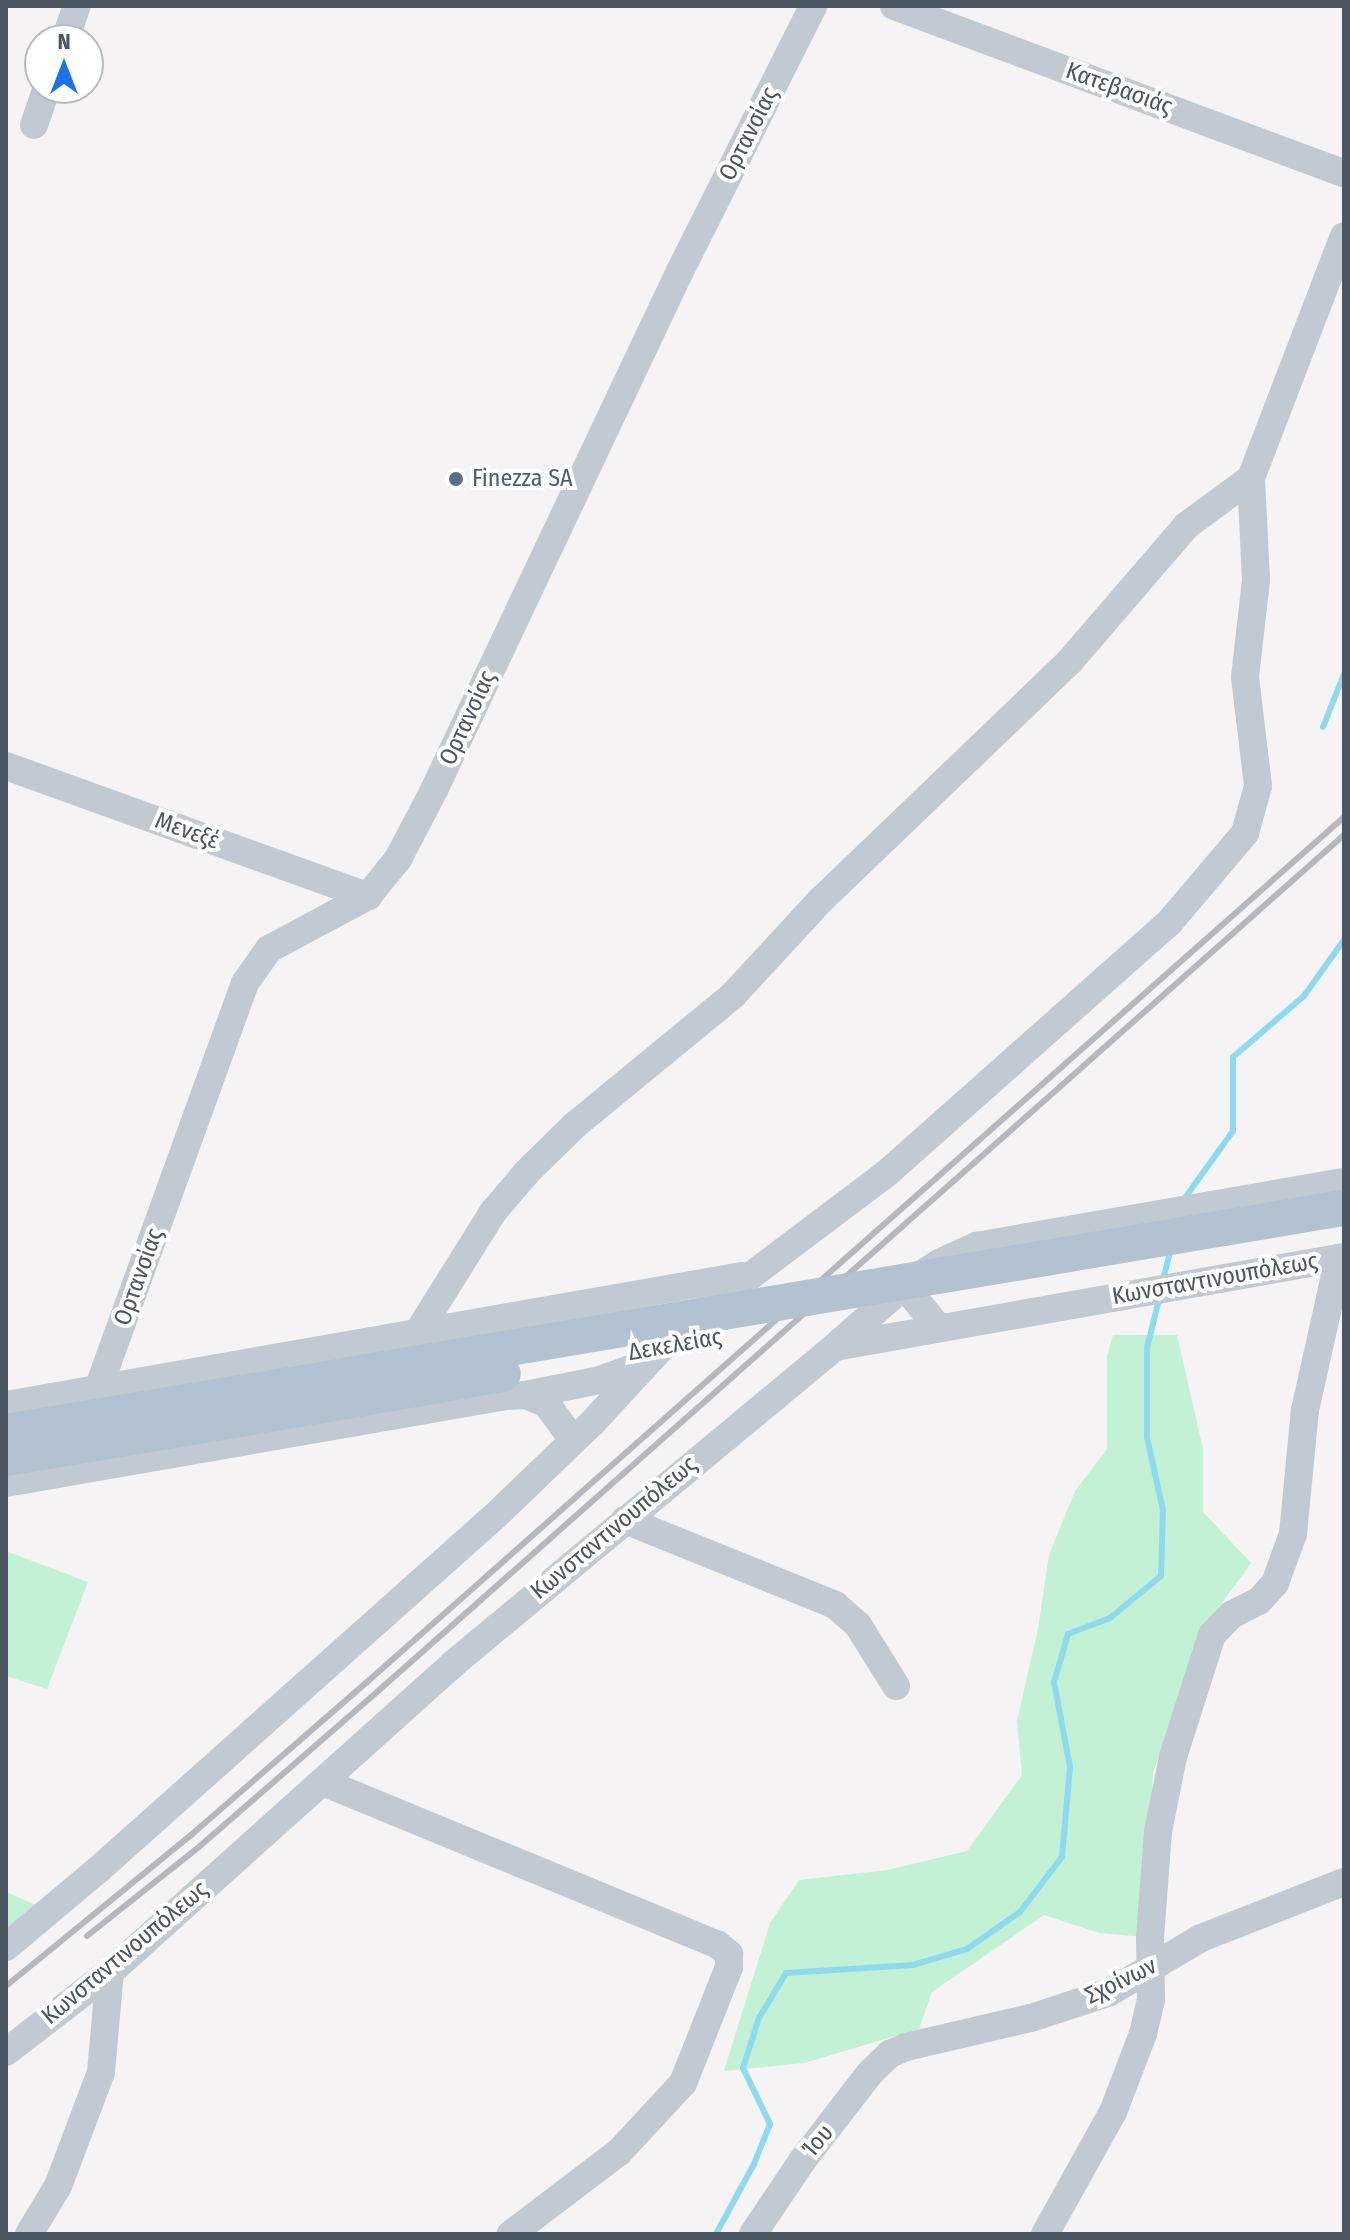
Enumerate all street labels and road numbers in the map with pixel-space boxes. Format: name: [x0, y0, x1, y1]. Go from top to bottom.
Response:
street label: Κατεβασιάς: [1062, 56, 1176, 122]
street label: Ορτανσίας: [713, 82, 785, 186]
street label: Ορτανσίας: [434, 666, 502, 770]
street label: Μενεξέ: [151, 806, 223, 856]
street label: Ορτανσίας: [108, 1225, 170, 1329]
street label: Κωνσταντινουπόλεως: [1110, 1247, 1320, 1311]
street label: Δεκελείας: [626, 1323, 724, 1367]
street label: Κωνσταντινουπόλεως: [525, 1450, 703, 1606]
street label: Κωνσταντινουπόλεως: [36, 1875, 214, 2031]
street label: Σχοίνων: [1081, 1951, 1161, 2011]
street label: Ίου: [796, 2119, 840, 2163]

